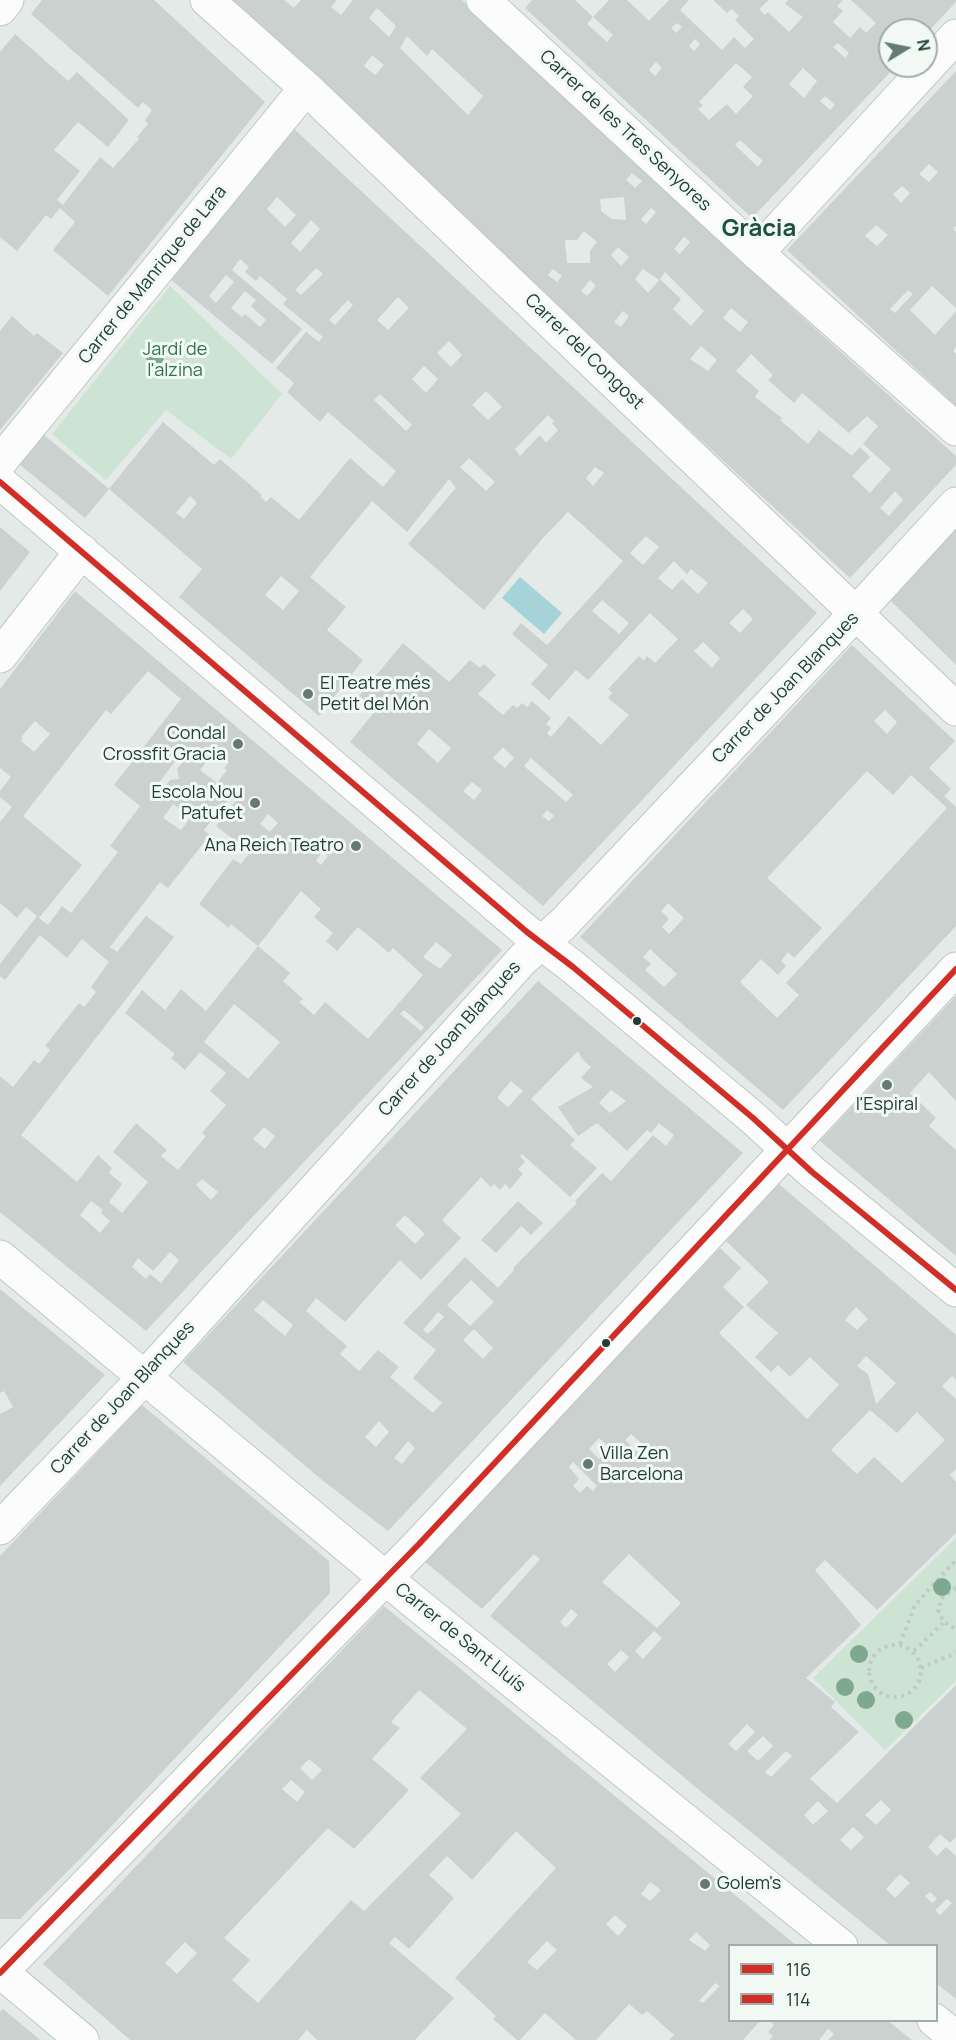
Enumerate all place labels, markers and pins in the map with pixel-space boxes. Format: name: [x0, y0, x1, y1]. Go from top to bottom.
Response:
place label: El Teatre més Petit del Món: [320, 673, 431, 716]
marker: El Teatre més Petit del Món: [301, 687, 315, 701]
place label: Condal Crossfit Gracia: [103, 723, 226, 766]
marker: Condal Crossfit Gracia: [231, 737, 245, 751]
place label: Escola Nou Patufet: [151, 782, 243, 824]
marker: Escola Nou Patufet: [248, 796, 262, 810]
place label: Ana Reich Teatro: [204, 835, 344, 857]
marker: Ana Reich Teatro: [349, 839, 363, 853]
unlabelled marker: [631, 1015, 643, 1027]
marker: l'Espiral: [880, 1078, 894, 1092]
place label: l'Espiral: [856, 1094, 918, 1116]
unlabelled marker: [600, 1337, 612, 1349]
place label: Villa Zen Barcelona: [600, 1443, 683, 1486]
marker: Villa Zen Barcelona: [581, 1457, 595, 1471]
place label: Golem's: [717, 1873, 781, 1895]
marker: Golem's: [698, 1877, 712, 1891]

